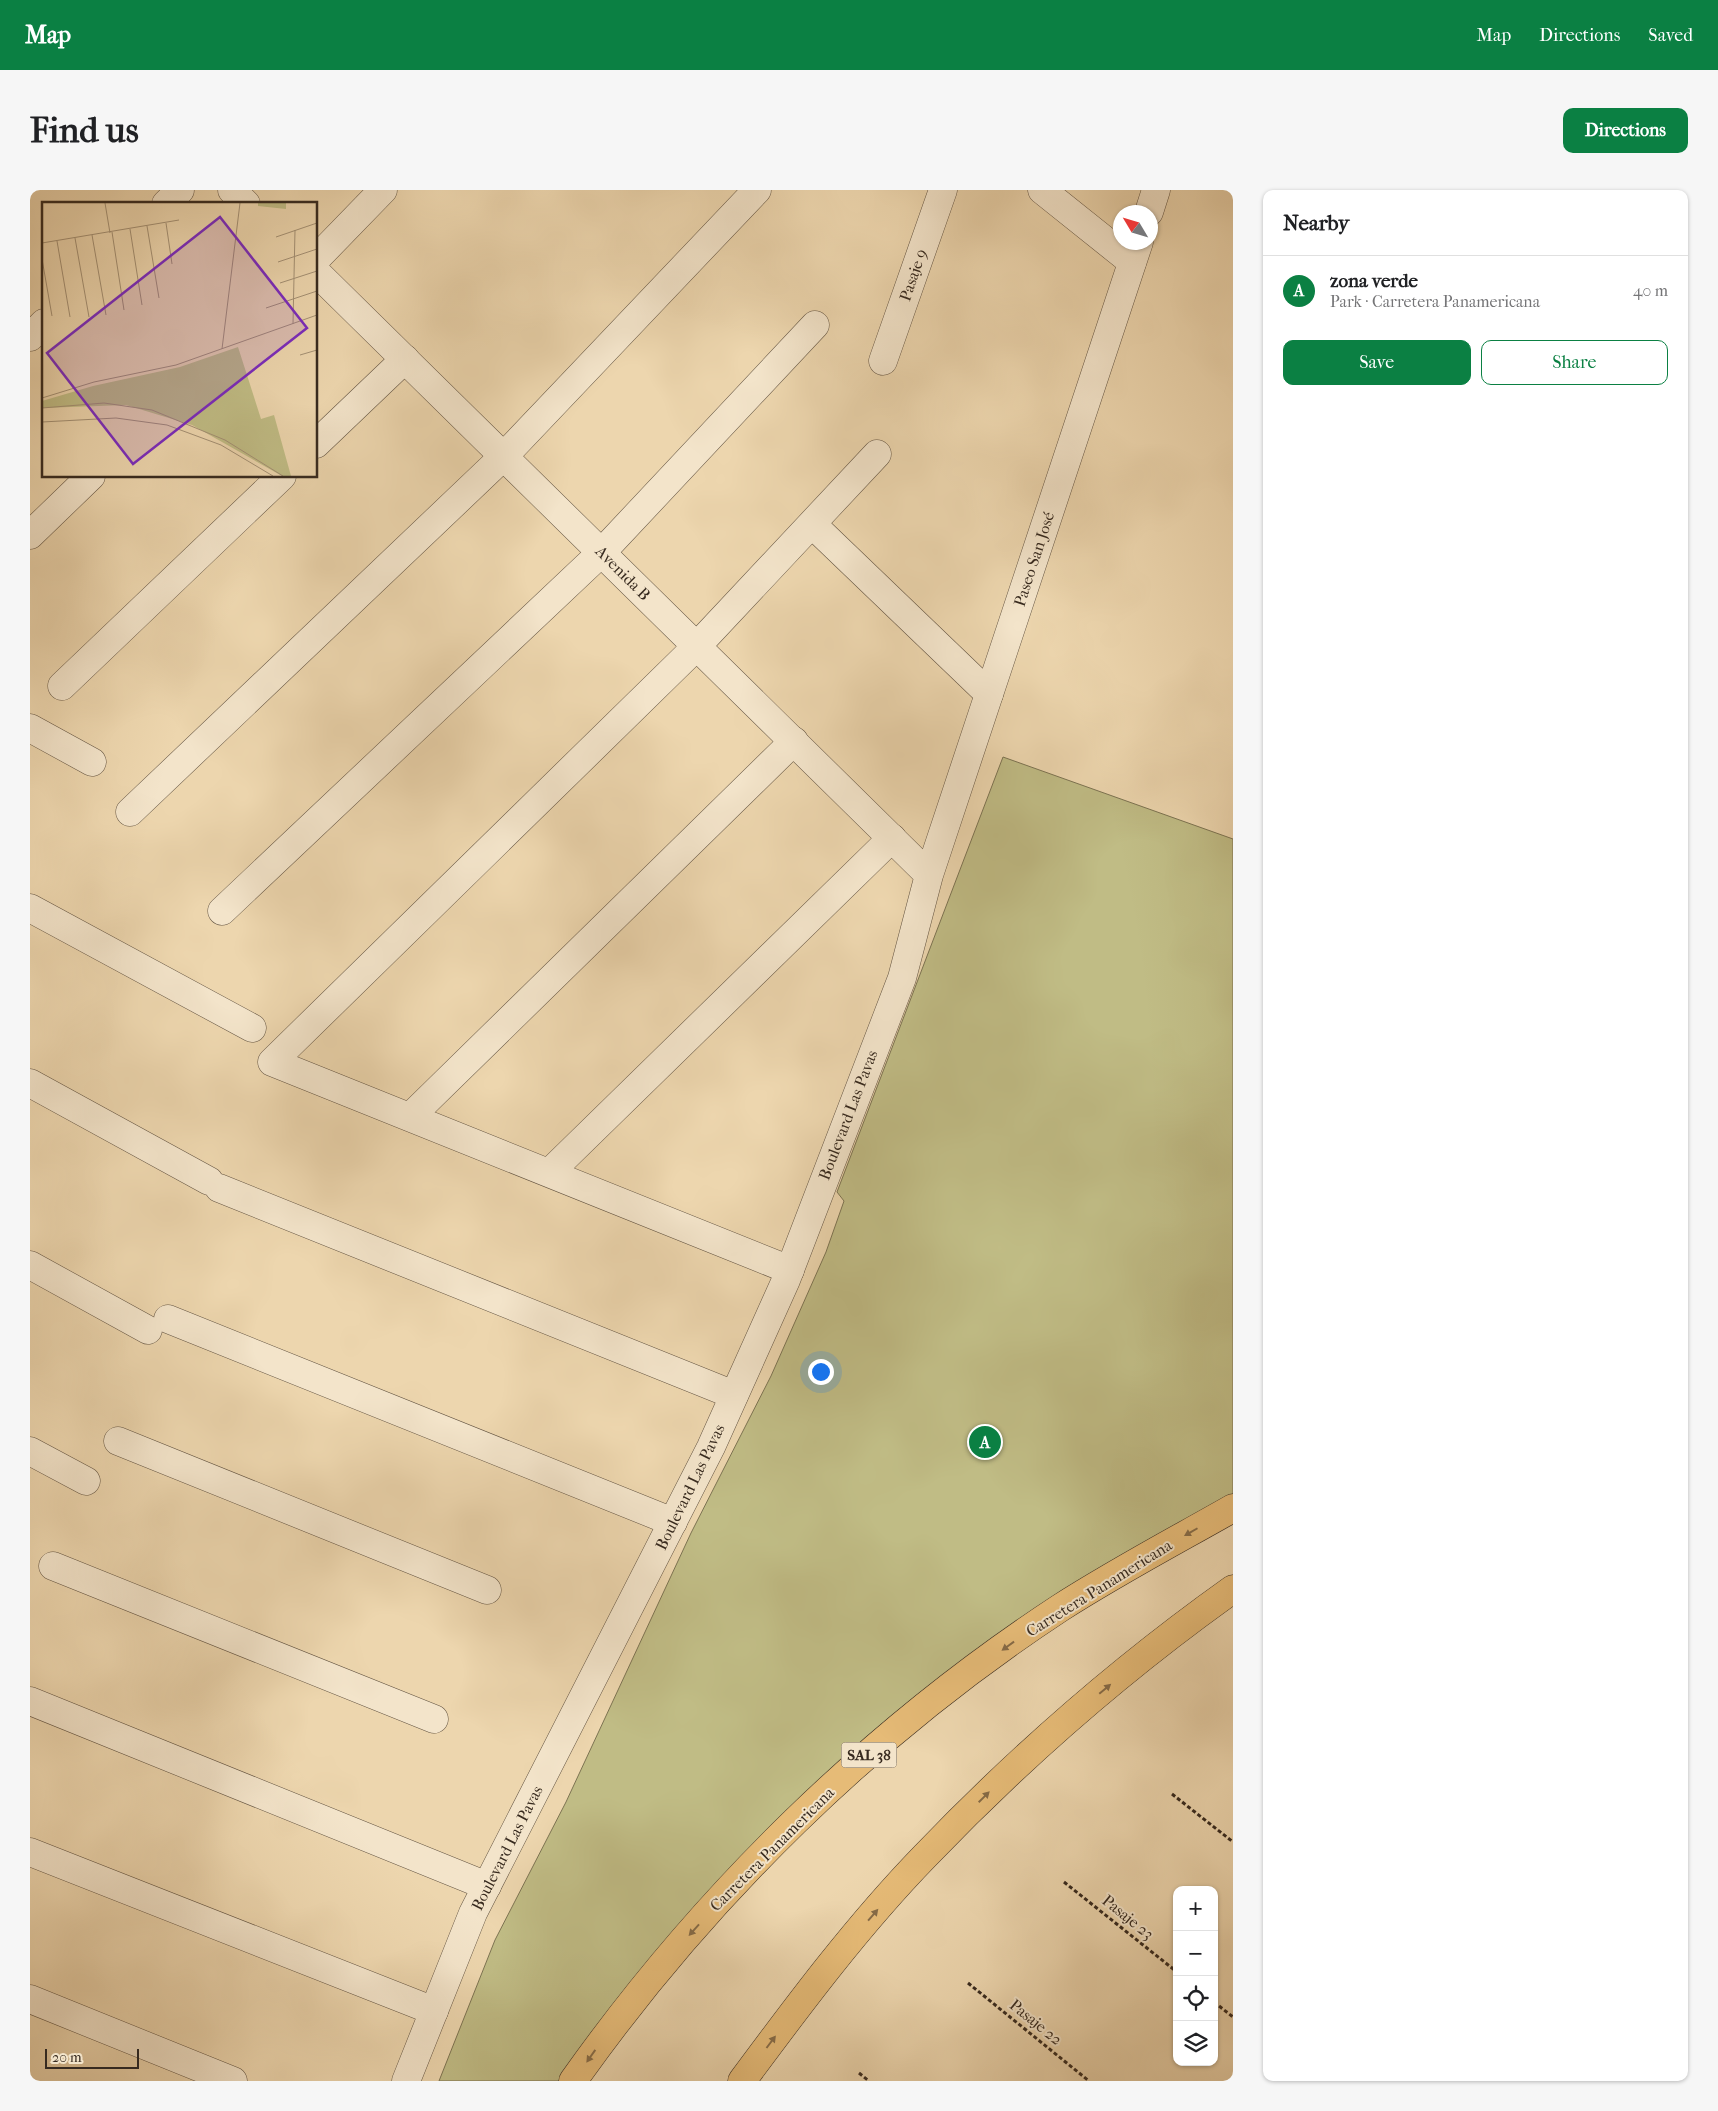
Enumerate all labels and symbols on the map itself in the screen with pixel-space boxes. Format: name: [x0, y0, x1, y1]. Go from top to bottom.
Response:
inset map: [42, 202, 318, 478]
north arrow: [1113, 205, 1158, 250]
street label: Pasaje 9: [895, 246, 931, 304]
street label: Paseo San José: [1010, 509, 1058, 609]
street label: Avenida B: [591, 541, 654, 604]
street label: Boulevard Las Pavas: [814, 1047, 882, 1183]
your location: [808, 1359, 834, 1385]
street label: Boulevard Las Pavas: [651, 1421, 729, 1553]
pin: A: [969, 1423, 1001, 1461]
one-way arrow: [1183, 1528, 1198, 1536]
street label: Carretera Panamericana: [1023, 1535, 1176, 1641]
one-way arrow: [1002, 1640, 1015, 1651]
one-way arrow: [1098, 1683, 1111, 1694]
road number: SAL 38: [842, 1742, 896, 1768]
street label: Boulevard Las Pavas: [467, 1782, 547, 1914]
street label: Carretera Panamericana: [706, 1782, 839, 1915]
one-way arrow: [977, 1791, 989, 1803]
street label: Pasaje 23: [1099, 1891, 1157, 1943]
one-way arrow: [867, 1909, 878, 1922]
one-way arrow: [688, 1923, 700, 1935]
street label: Pasaje 22: [1006, 1995, 1066, 2049]
one-way arrow: [765, 2036, 776, 2049]
scale bar: [45, 2046, 139, 2069]
one-way arrow: [586, 2049, 596, 2063]

